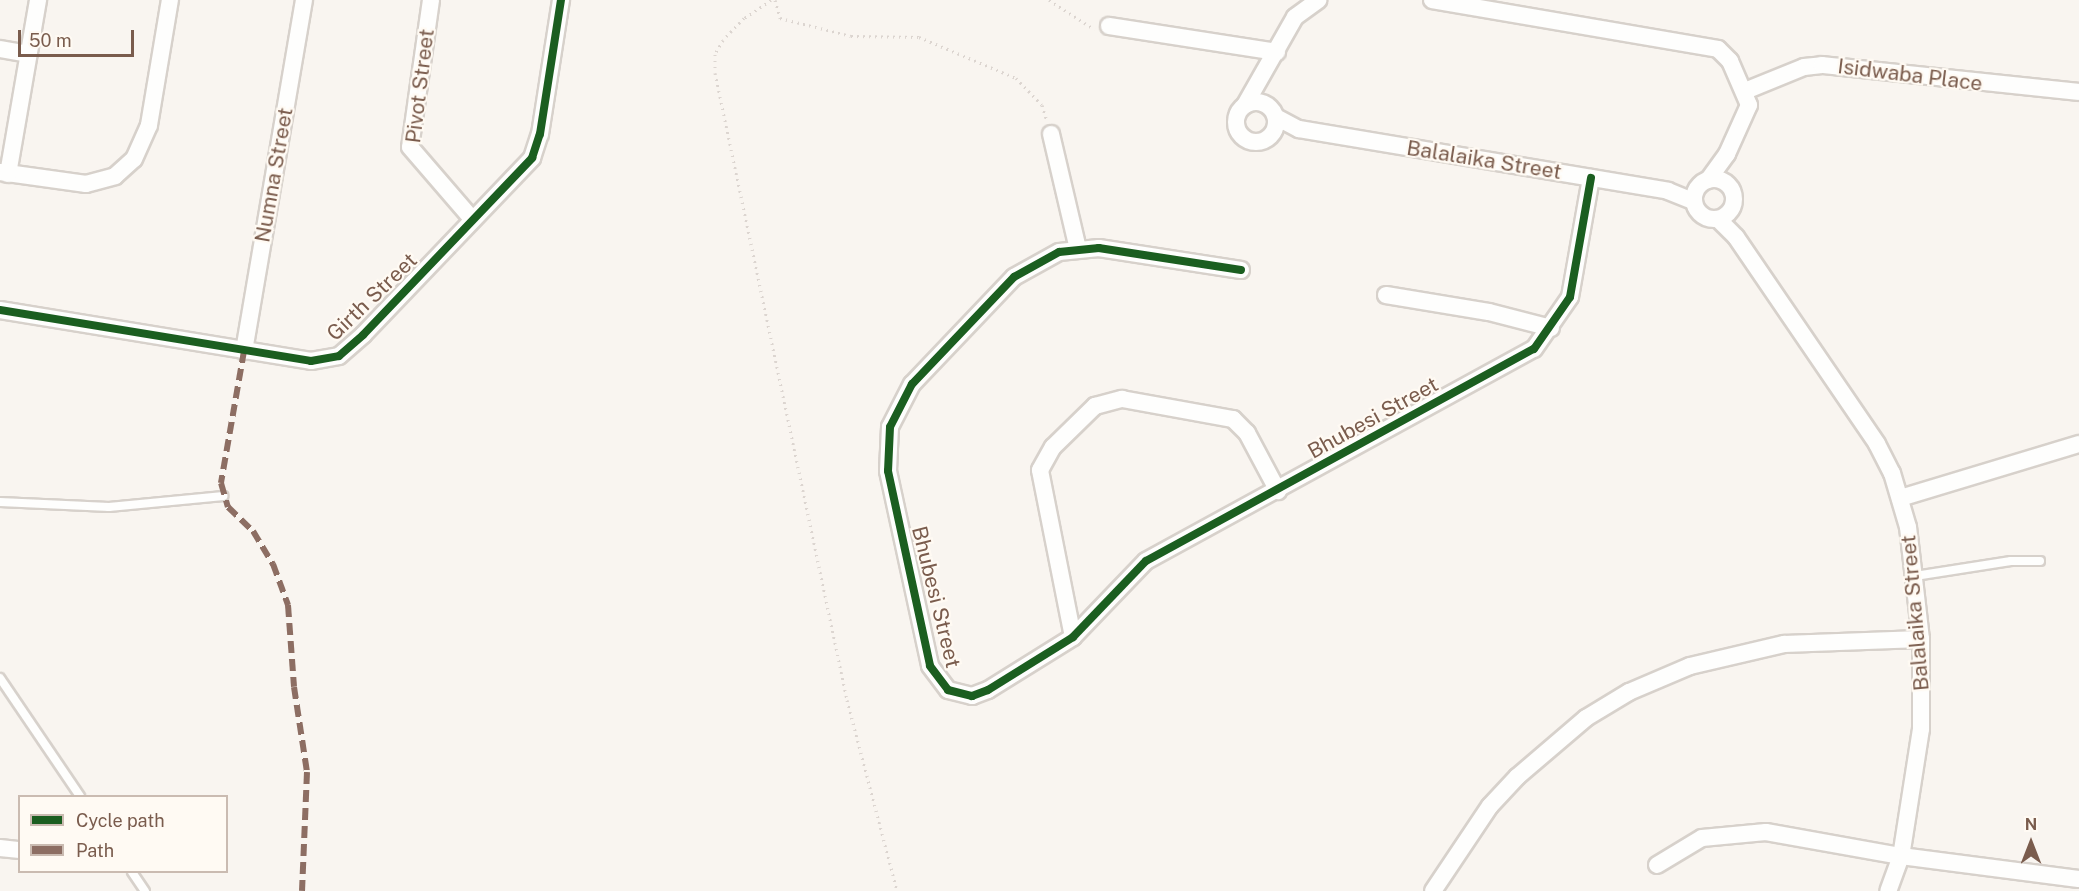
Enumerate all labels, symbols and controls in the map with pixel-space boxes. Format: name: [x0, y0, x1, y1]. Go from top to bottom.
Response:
scale bar: [21, 18, 136, 56]
street label: Pivot Street: [400, 27, 440, 145]
text: 50 m: [29, 30, 72, 51]
street label: Isidwaba Place: [1836, 54, 1984, 96]
street label: Numna Street: [250, 106, 298, 244]
street label: Balalaika Street: [1405, 135, 1563, 185]
street label: Girth Street: [322, 248, 422, 346]
street label: Bhubesi Street: [1303, 372, 1443, 464]
street label: Bhubesi Street: [906, 524, 966, 670]
street label: Balalaika Street: [1896, 534, 1934, 692]
legend: [18, 795, 228, 873]
text: Cycle path: [76, 810, 165, 831]
north arrow: [2001, 813, 2061, 873]
text: N: [2025, 815, 2037, 834]
text: Path: [76, 840, 114, 861]

